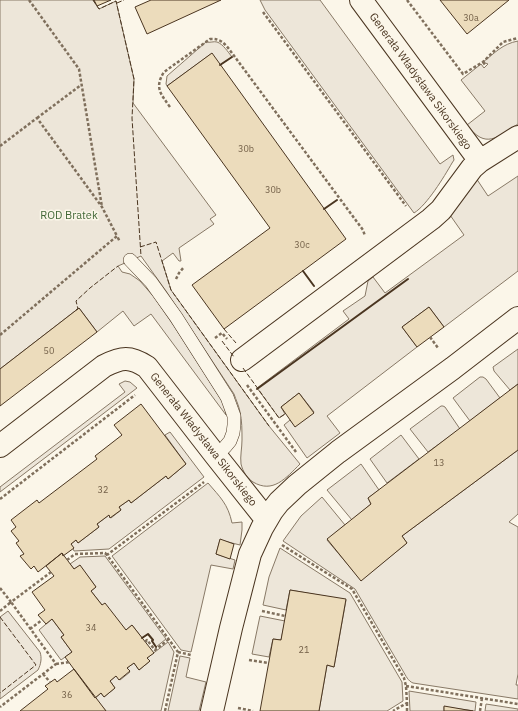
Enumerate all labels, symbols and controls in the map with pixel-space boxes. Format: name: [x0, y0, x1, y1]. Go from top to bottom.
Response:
street label: Generała Władysława Sikorskiego: [367, 10, 475, 152]
house number: 30a: [463, 12, 479, 23]
house number: 30b: [238, 143, 254, 154]
house number: 30b: [265, 184, 281, 195]
park label: ROD Bratek: [40, 208, 98, 222]
house number: 30c: [294, 239, 310, 250]
house number: 50: [44, 345, 54, 356]
street label: Generała Władysława Sikorskiego: [147, 369, 261, 509]
house number: 13: [434, 457, 444, 468]
house number: 32: [98, 484, 108, 495]
house number: 34: [86, 622, 96, 633]
house number: 21: [299, 644, 309, 655]
house number: 36: [62, 689, 72, 700]

